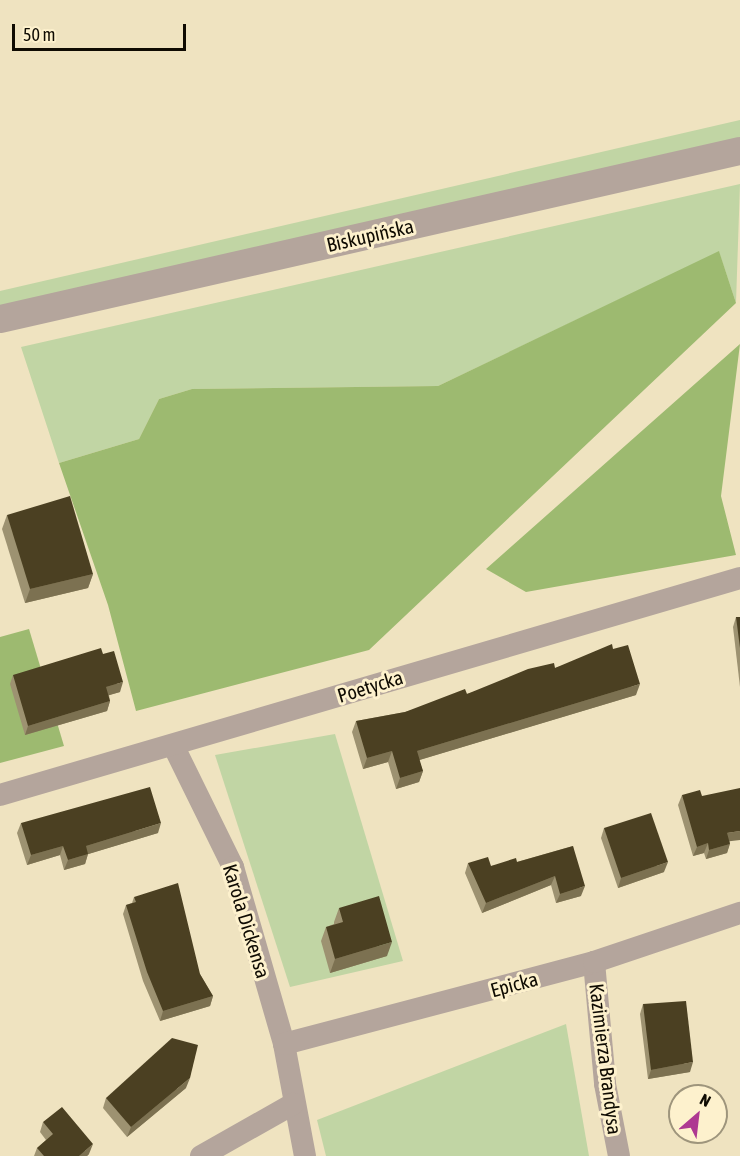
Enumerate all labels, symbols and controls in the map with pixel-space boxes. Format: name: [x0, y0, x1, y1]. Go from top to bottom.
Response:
scale bar: [15, 12, 189, 50]
text: 50 m: [23, 24, 55, 45]
street label: Biskupińska: [324, 213, 416, 257]
street label: Poetycka: [334, 665, 406, 707]
street label: Karola Dickensa: [218, 861, 276, 981]
street label: Epicka: [488, 966, 540, 1002]
street label: Kazimierza Brandysa: [585, 982, 627, 1136]
north arrow: [668, 1084, 728, 1144]
text: N: [697, 1090, 714, 1110]

